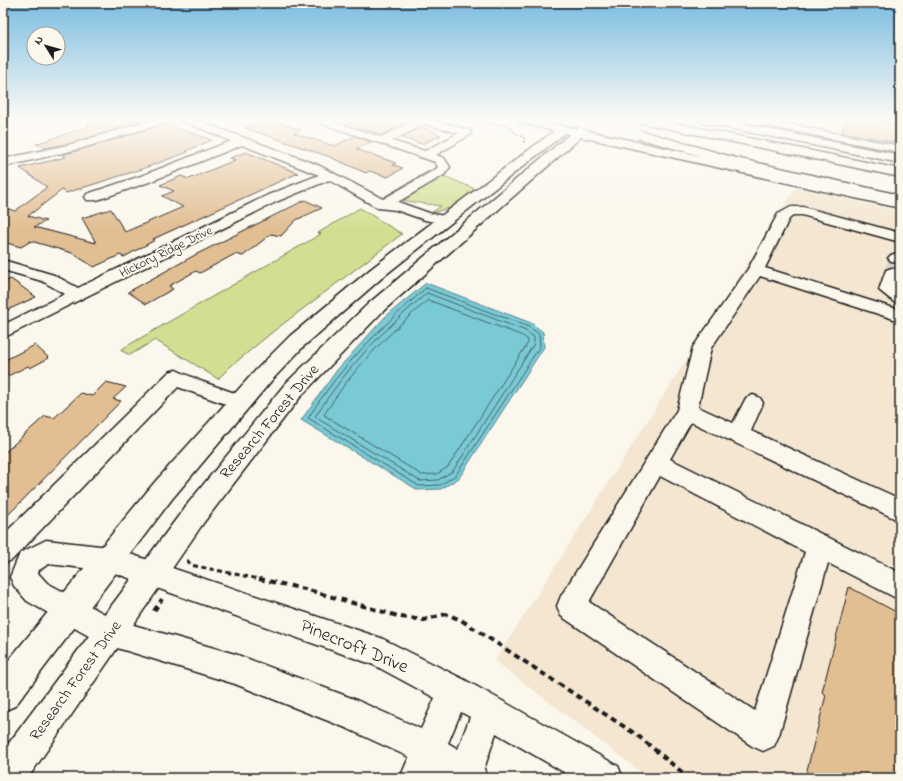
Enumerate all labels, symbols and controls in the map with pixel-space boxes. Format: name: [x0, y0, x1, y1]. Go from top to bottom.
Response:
north arrow: [26, 26, 66, 66]
text: N: [30, 33, 47, 48]
street label: Hickory Ridge Drive: [116, 221, 216, 284]
street label: Research Forest Drive: [215, 359, 326, 485]
street label: Pinecroft Drive: [296, 613, 412, 681]
street label: Research Forest Drive: [24, 615, 128, 746]

